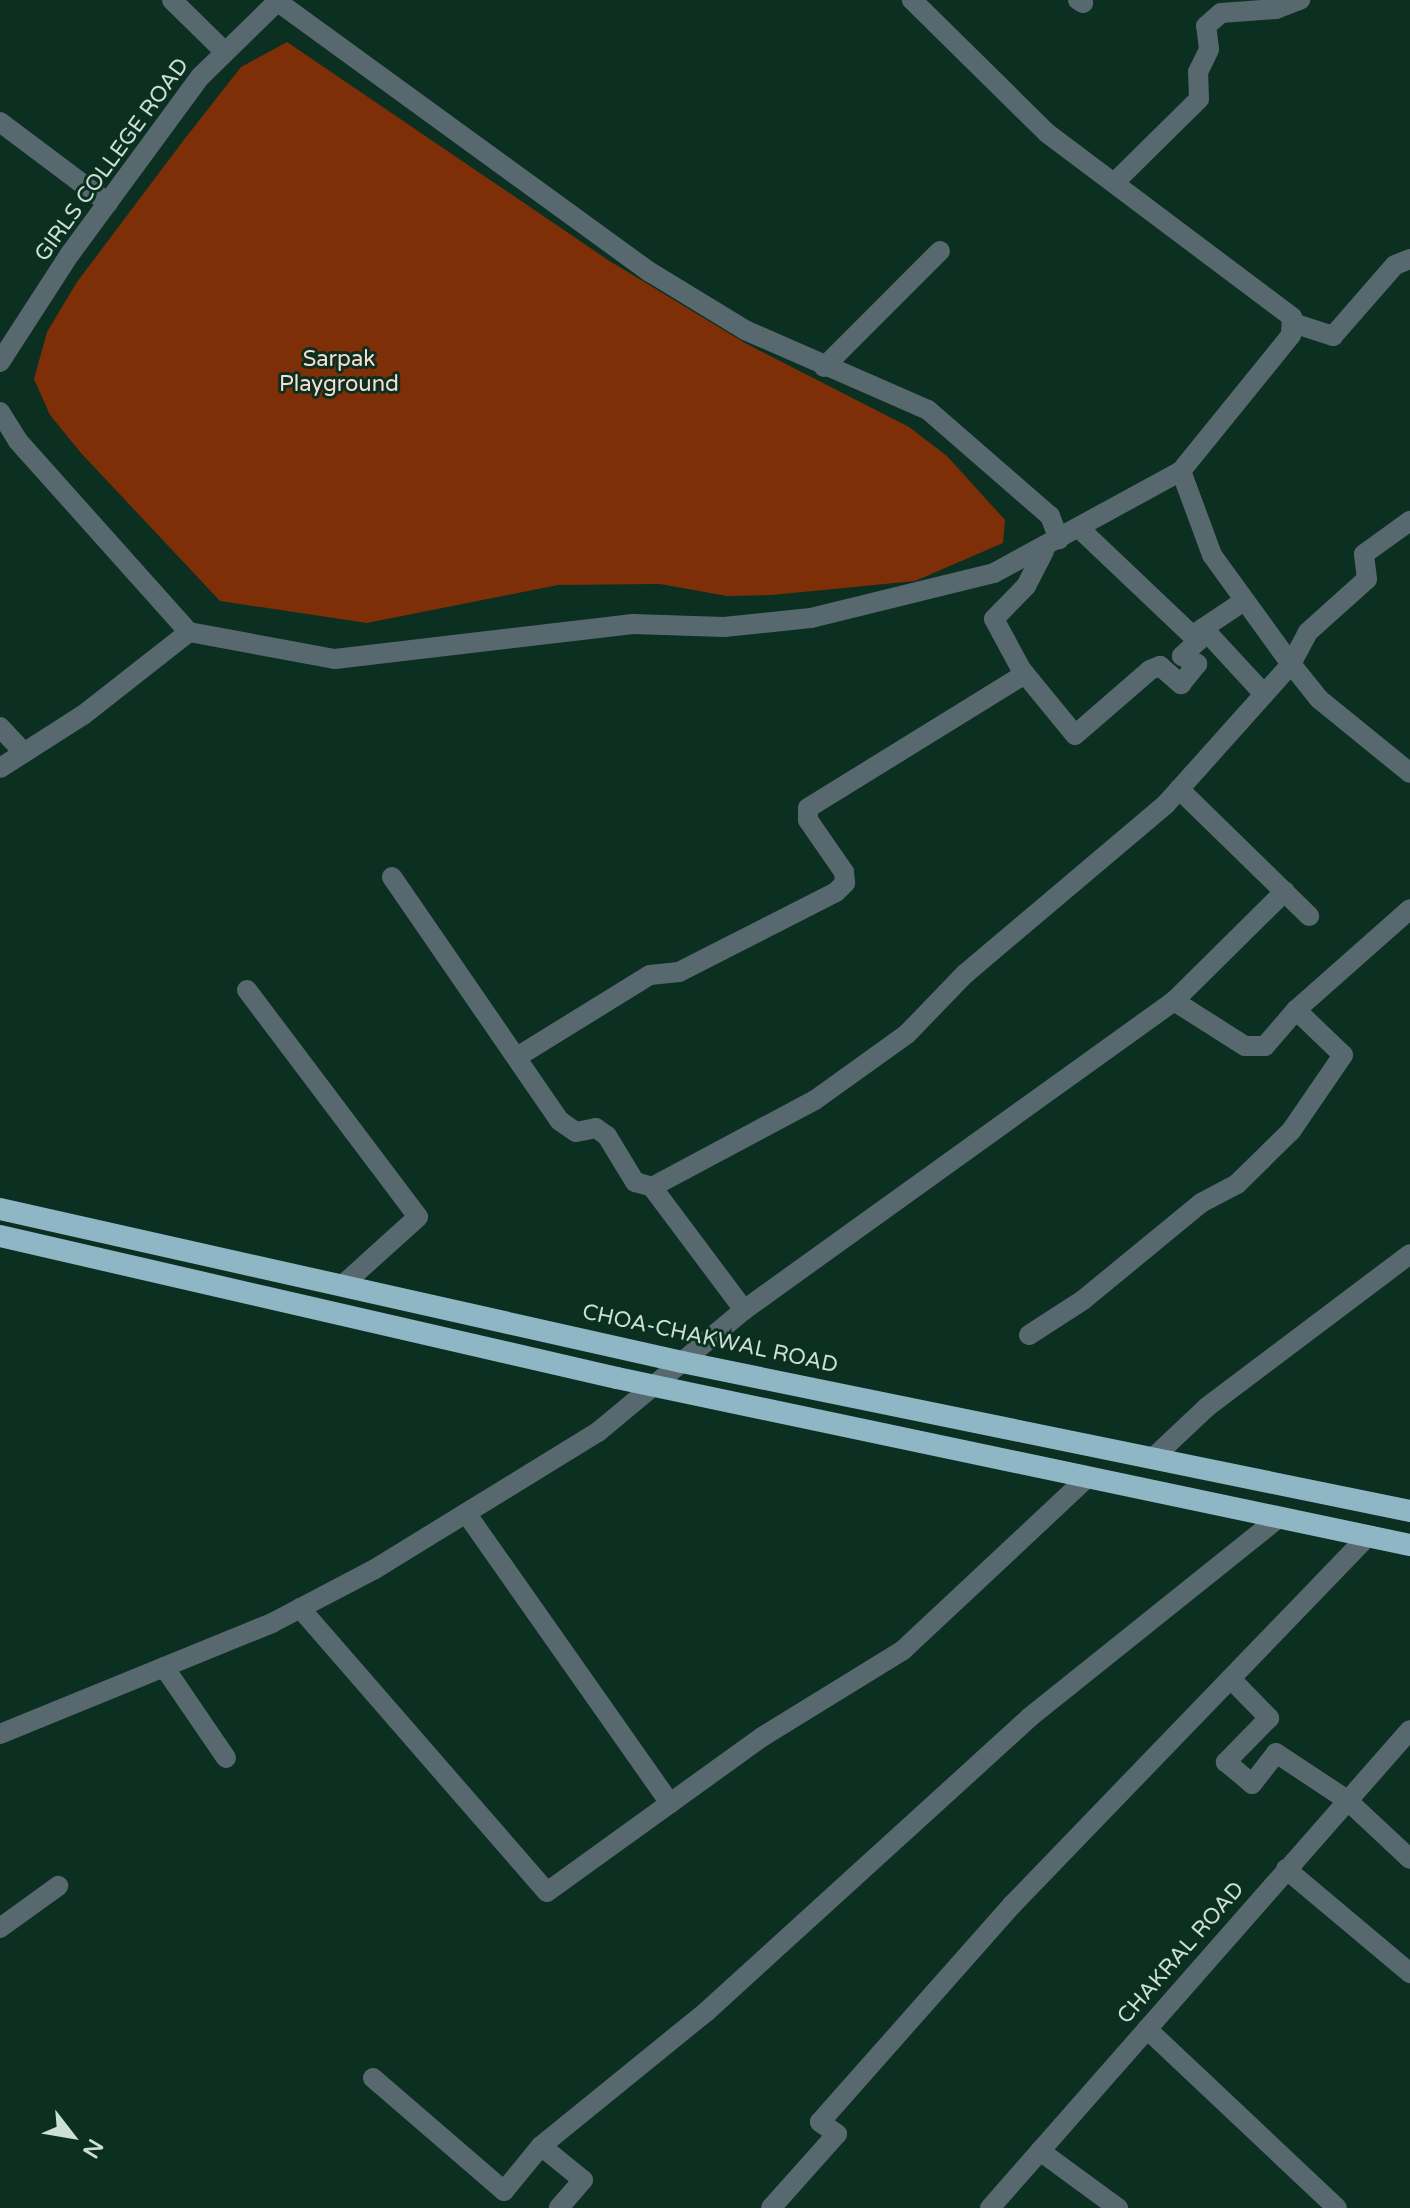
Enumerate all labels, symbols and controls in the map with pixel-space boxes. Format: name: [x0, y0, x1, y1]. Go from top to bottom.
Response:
street label: GIRLS COLLEGE ROAD: [29, 53, 195, 267]
park label: Sarpak Playground: [279, 346, 399, 398]
street label: CHOA-CHAKWAL ROAD: [580, 1299, 840, 1379]
street label: CHAKRAL ROAD: [1112, 1877, 1250, 2029]
north arrow: [32, 2096, 112, 2176]
text: N: [77, 2134, 108, 2163]

